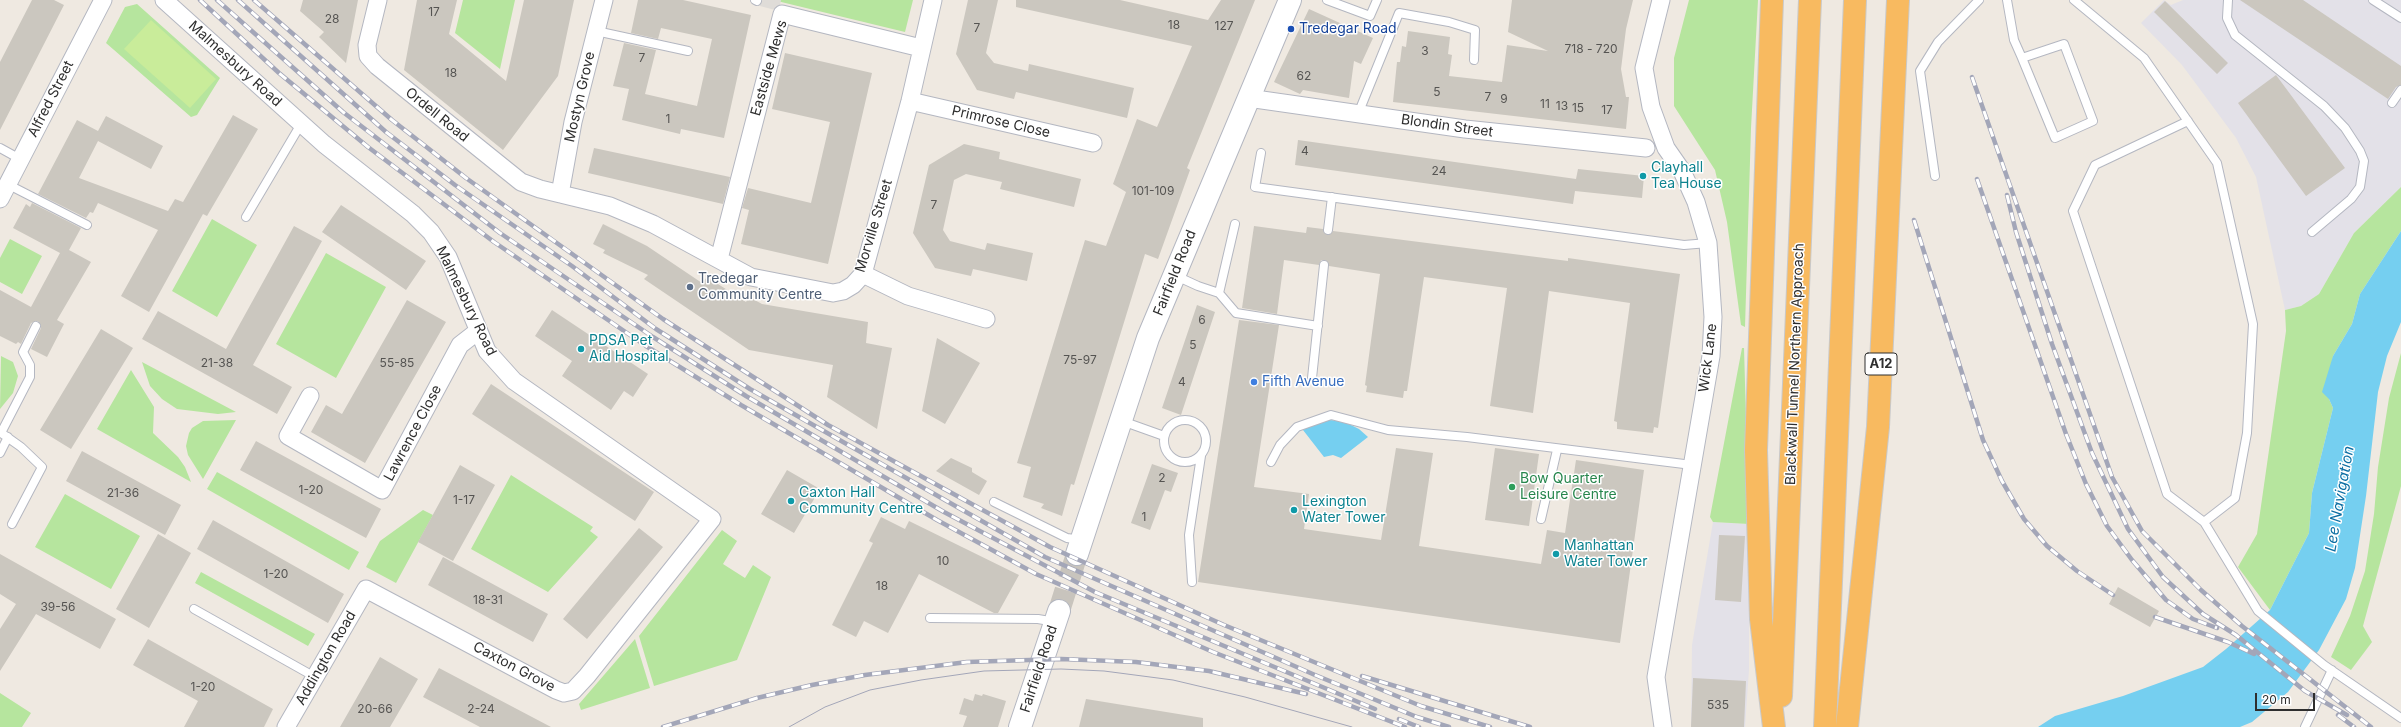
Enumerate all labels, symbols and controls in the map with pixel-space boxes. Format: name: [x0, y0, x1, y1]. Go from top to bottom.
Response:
house number: 17: [428, 5, 440, 19]
house number: 28: [325, 12, 339, 26]
street label: Malmesbury Road: [185, 18, 285, 110]
street label: Eastside Mews: [747, 18, 791, 118]
house number: 18: [1168, 18, 1180, 32]
house number: 127: [1215, 19, 1233, 33]
house number: 7: [974, 21, 980, 35]
place label: Tredegar Road: [1299, 21, 1397, 37]
marker: Tredegar Road: [1286, 24, 1296, 34]
house number: 718 - 720: [1564, 42, 1618, 56]
house number: 3: [1421, 44, 1429, 58]
street label: Mostyn Grove: [561, 50, 599, 144]
house number: 7: [639, 51, 645, 65]
street label: Alfred Street: [25, 58, 77, 140]
house number: 18: [445, 66, 457, 80]
house number: 62: [1297, 69, 1311, 83]
street label: Ordell Road: [402, 84, 472, 146]
house number: 5: [1433, 85, 1441, 99]
house number: 7: [1485, 90, 1491, 104]
house number: 9: [1500, 92, 1508, 106]
house number: 11: [1540, 97, 1550, 111]
house number: 13: [1556, 99, 1568, 113]
house number: 15: [1572, 101, 1584, 115]
street label: Primrose Close: [950, 103, 1052, 141]
house number: 17: [1601, 103, 1613, 117]
street label: Blondin Street: [1400, 111, 1494, 141]
house number: 1: [666, 112, 670, 126]
house number: 4: [1301, 144, 1309, 158]
place label: Clayhall Tea House: [1651, 160, 1722, 192]
house number: 24: [1432, 164, 1446, 178]
marker: Clayhall Tea House: [1638, 171, 1648, 181]
street label: Morville Street: [852, 178, 896, 274]
house number: 101-109: [1132, 184, 1174, 198]
house number: 7: [931, 198, 937, 212]
street label: Fairfield Road: [1150, 228, 1200, 318]
street label: Blackwall Tunnel Northern Approach: [1782, 243, 1808, 485]
street label: Malmesbury Road: [432, 244, 500, 358]
place label: Tredegar Community Centre: [698, 271, 822, 304]
marker: Tredegar Community Centre: [685, 282, 695, 292]
house number: 6: [1198, 313, 1206, 327]
street label: Wick Lane: [1695, 323, 1721, 393]
place label: PDSA Pet Aid Hospital: [589, 333, 669, 366]
house number: 5: [1189, 338, 1197, 352]
marker: PDSA Pet Aid Hospital: [576, 344, 586, 354]
house number: 75-97: [1063, 353, 1097, 367]
road number: A12: [1865, 353, 1897, 375]
house number: 21-38: [201, 356, 233, 370]
house number: 55-85: [380, 356, 414, 370]
place label: Fifth Avenue: [1262, 374, 1344, 390]
house number: 4: [1178, 375, 1186, 389]
marker: Fifth Avenue: [1249, 377, 1259, 387]
street label: Lawrence Close: [381, 382, 445, 484]
water label: Lee Navigation: [2322, 445, 2358, 553]
house number: 2: [1158, 471, 1166, 485]
place label: Bow Quarter Leisure Centre: [1520, 471, 1617, 504]
marker: Bow Quarter Leisure Centre: [1507, 482, 1517, 492]
house number: 1-20: [299, 483, 323, 497]
place label: Caxton Hall Community Centre: [799, 485, 923, 518]
house number: 21-36: [107, 486, 139, 500]
house number: 1-17: [453, 493, 475, 507]
place label: Lexington Water Tower: [1302, 494, 1385, 526]
marker: Caxton Hall Community Centre: [786, 496, 796, 506]
marker: Lexington Water Tower: [1289, 505, 1299, 515]
house number: 1: [1142, 510, 1146, 524]
place label: Manhattan Water Tower: [1564, 538, 1647, 570]
marker: Manhattan Water Tower: [1551, 549, 1561, 559]
house number: 10: [937, 554, 949, 568]
house number: 1-20: [264, 567, 288, 581]
house number: 18: [876, 579, 888, 593]
house number: 18-31: [473, 593, 503, 607]
house number: 39-56: [40, 600, 76, 614]
street label: Addington Road: [292, 608, 360, 708]
street label: Fairfield Road: [1017, 623, 1061, 715]
street label: Caxton Grove: [470, 638, 558, 696]
house number: 1-20: [191, 680, 215, 694]
scale bar: [2257, 685, 2317, 711]
text: 20 m: [2262, 692, 2291, 707]
house number: 535: [1707, 698, 1729, 712]
house number: 20-66: [357, 702, 393, 716]
house number: 2-24: [467, 702, 495, 716]

